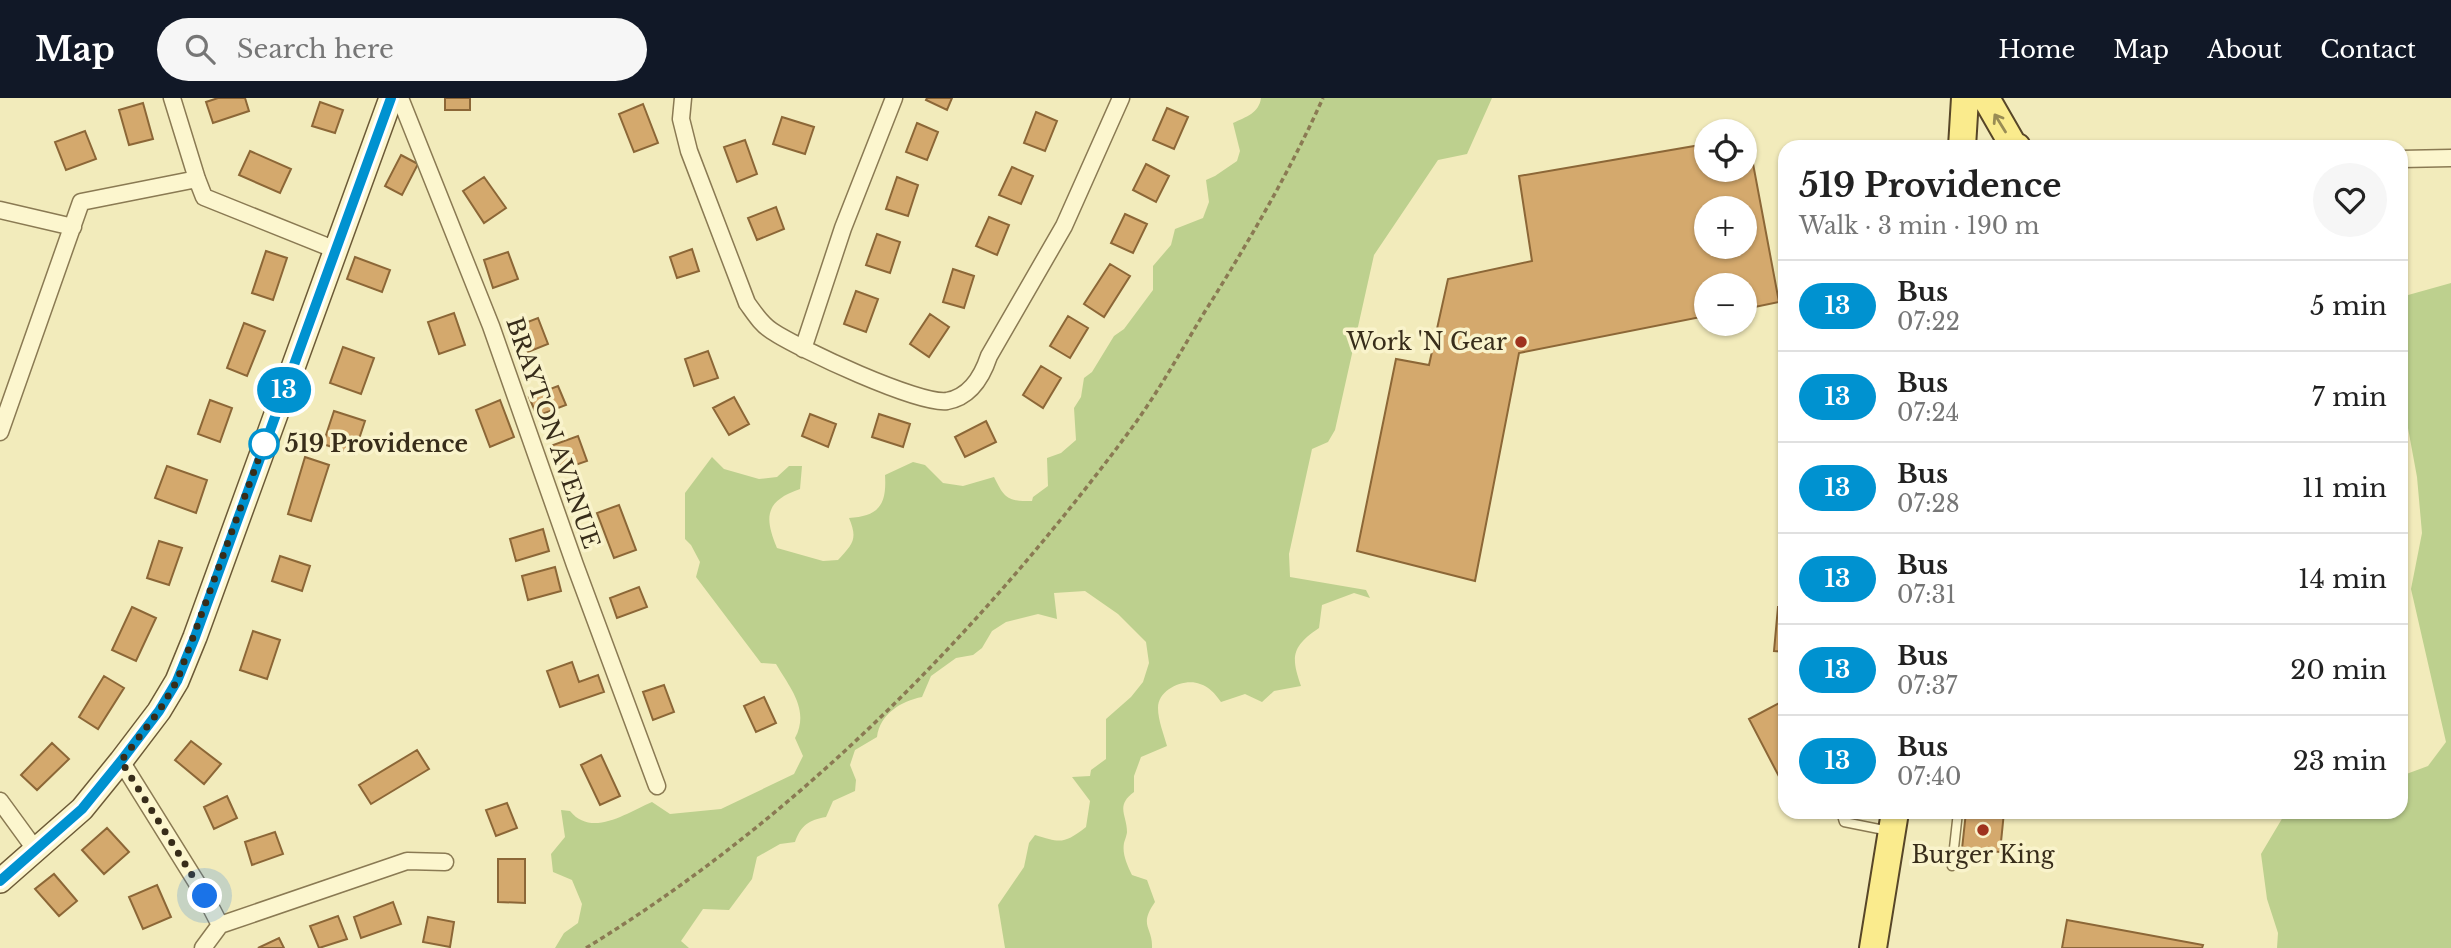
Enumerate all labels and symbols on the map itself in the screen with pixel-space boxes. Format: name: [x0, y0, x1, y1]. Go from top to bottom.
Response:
one-way arrow: [1993, 114, 2007, 134]
street label: BRAYTON AVENUE: [500, 314, 606, 552]
place label: Work 'N Gear: [1346, 328, 1507, 356]
marker: Work 'N Gear: [1513, 334, 1529, 350]
line badge: 13: [252, 367, 316, 413]
marker: 519 Providence: [249, 429, 279, 459]
place label: 519 Providence: [285, 430, 468, 458]
marker: Burger King: [1975, 822, 1991, 838]
place label: Burger King: [1911, 841, 2055, 869]
your location: [187, 878, 222, 913]

